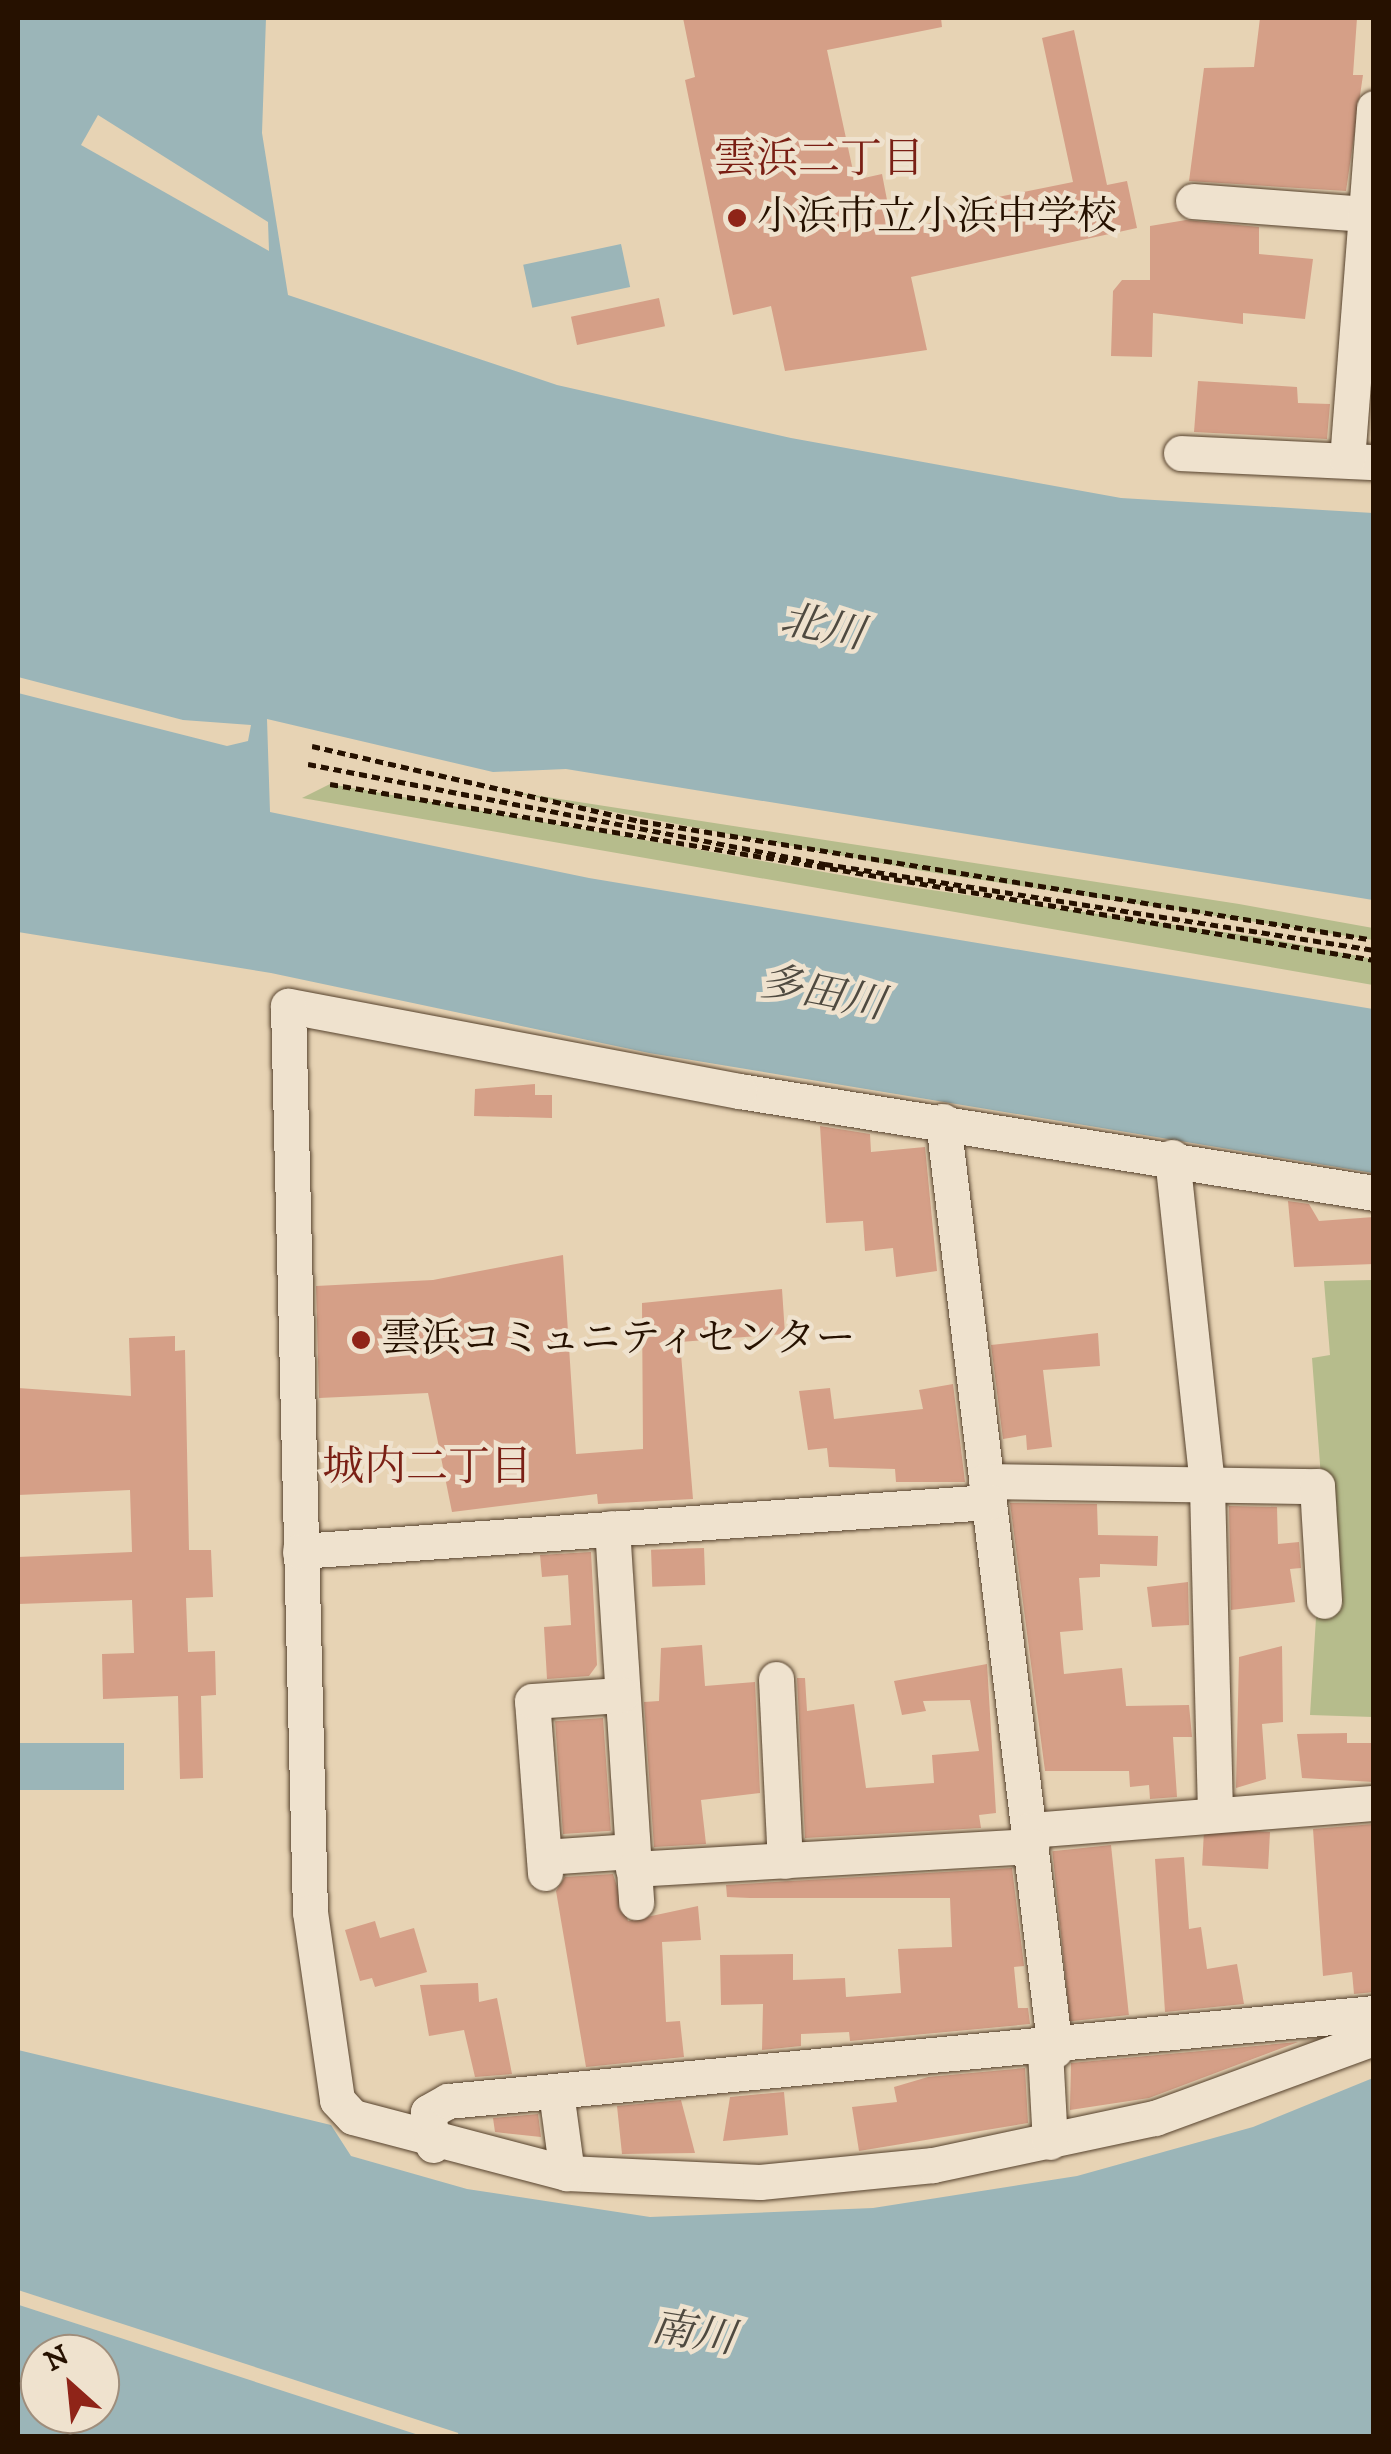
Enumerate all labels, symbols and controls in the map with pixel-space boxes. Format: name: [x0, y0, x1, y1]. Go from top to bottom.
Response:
district label: 雲浜二丁目: [714, 135, 924, 185]
place label: 小浜市立小浜中学校: [757, 194, 1117, 242]
marker: 小浜市立小浜中学校: [726, 207, 748, 229]
water label: 北川: [776, 595, 868, 661]
water label: 多田川: [755, 957, 889, 1031]
place label: 雲浜コミュニティセンター: [381, 1316, 861, 1364]
marker: 雲浜コミュニティセンター: [350, 1329, 372, 1351]
district label: 城内二丁目: [322, 1443, 532, 1493]
water label: 南川: [648, 2303, 738, 2365]
north arrow: [20, 2334, 120, 2434]
text: N: [39, 2338, 75, 2379]

